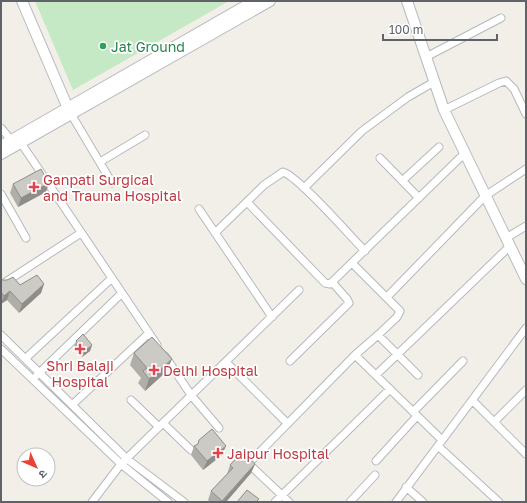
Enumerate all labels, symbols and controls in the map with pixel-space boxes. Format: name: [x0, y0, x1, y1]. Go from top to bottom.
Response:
scale bar: [383, 16, 497, 42]
text: 100 m: [389, 22, 423, 37]
place label: Jat Ground: [111, 38, 185, 55]
marker: Jat Ground: [98, 41, 108, 51]
place label: Ganpati Surgical and Trauma Hospital: [43, 171, 181, 204]
marker: Ganpati Surgical and Trauma Hospital: [28, 181, 40, 193]
marker: Shri Balaji Hospital: [74, 343, 86, 355]
place label: Shri Balaji Hospital: [46, 357, 114, 390]
place label: Delhi Hospital: [163, 362, 258, 379]
marker: Delhi Hospital: [148, 364, 160, 376]
place label: Jaipur Hospital: [227, 445, 329, 462]
north arrow: [16, 447, 56, 487]
marker: Jaipur Hospital: [212, 447, 224, 459]
text: उ: [36, 468, 50, 482]

